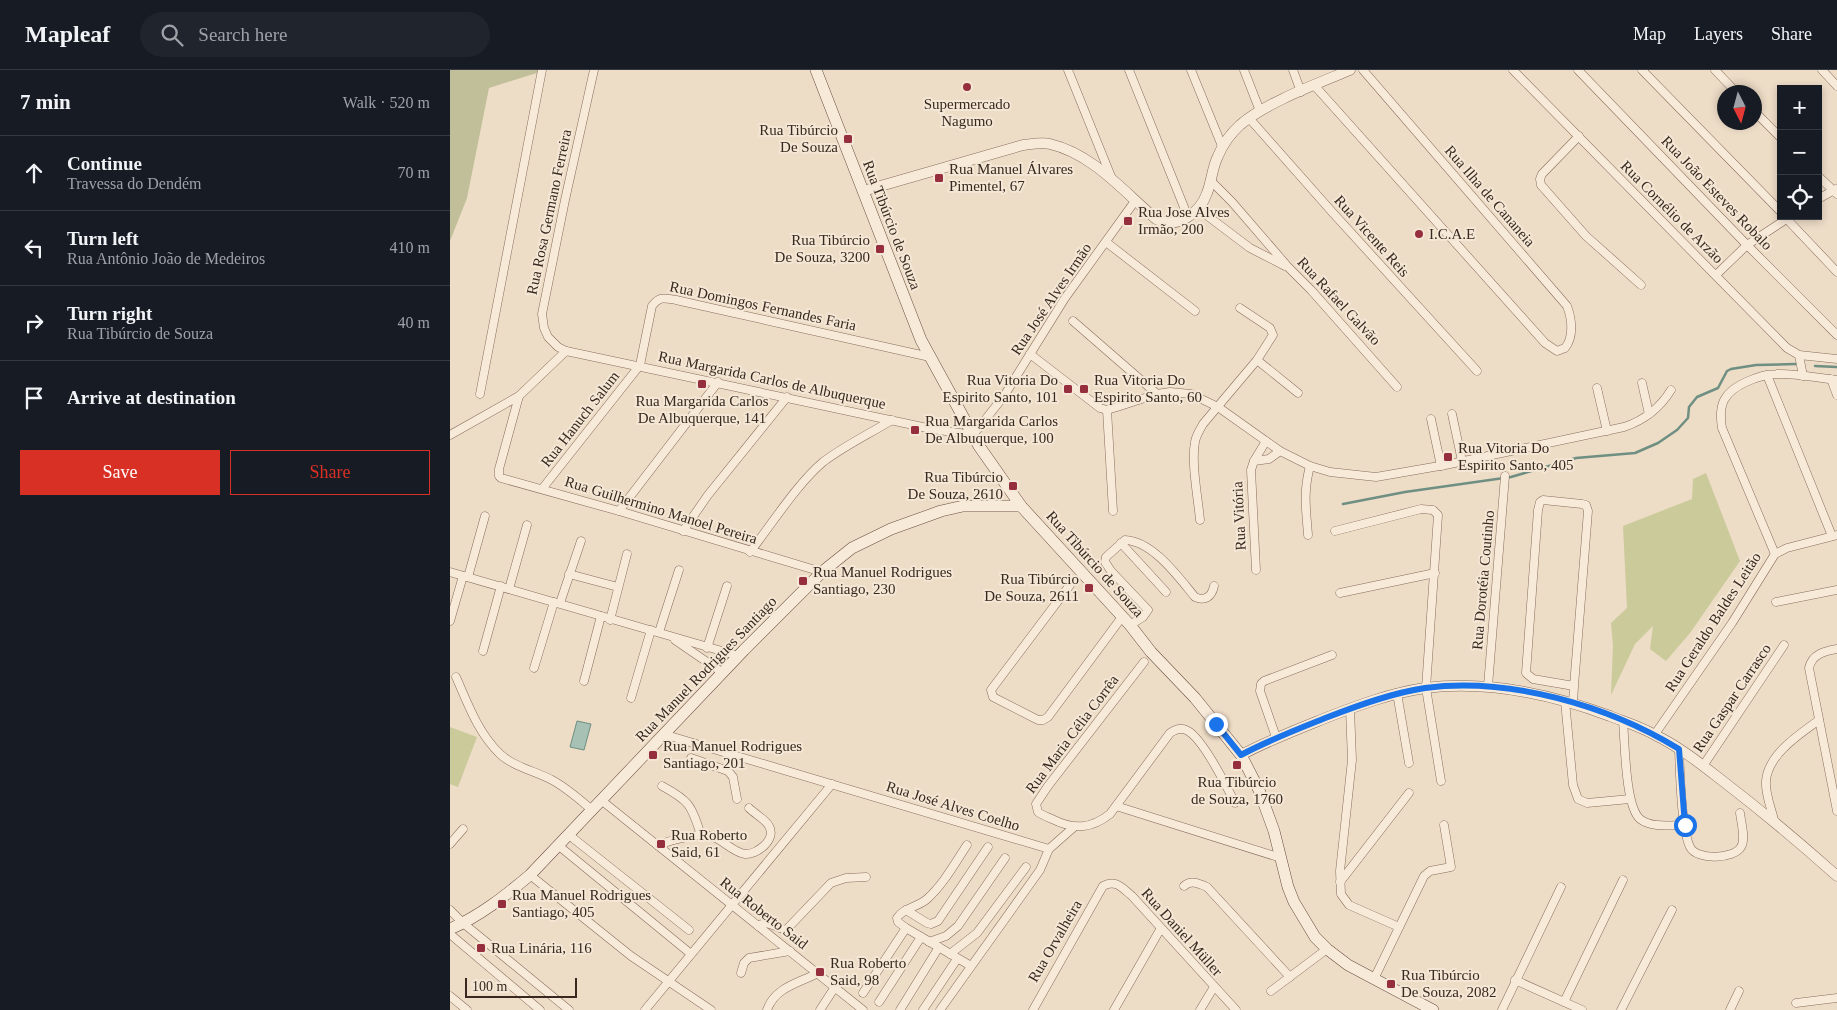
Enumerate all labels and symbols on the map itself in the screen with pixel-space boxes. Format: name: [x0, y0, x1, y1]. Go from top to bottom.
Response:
marker: Supermercado Nagumo: [961, 81, 973, 93]
north arrow: [1717, 85, 1762, 130]
place label: Supermercado Nagumo: [924, 96, 1010, 129]
place label: Rua Tibúrcio De Souza: [759, 122, 838, 155]
street label: Rua Rosa Germano Ferreira: [524, 128, 574, 296]
marker: Rua Tibúrcio De Souza: [842, 133, 854, 145]
street label: Rua João Esteves Robalo: [1658, 133, 1776, 253]
street label: Rua Ilha de Cananeia: [1442, 142, 1538, 250]
street label: Rua Tibúrcio de Souza: [860, 158, 924, 292]
street label: Rua Cornélio de Arzão: [1618, 158, 1726, 266]
place label: Rua Manuel Álvares Pimentel, 67: [949, 161, 1073, 194]
marker: Rua Manuel Álvares Pimentel, 67: [933, 172, 945, 184]
street label: Rua Vicente Reis: [1331, 192, 1413, 280]
place label: Rua Jose Alves Irmão, 200: [1138, 204, 1230, 237]
marker: Rua Jose Alves Irmão, 200: [1122, 215, 1134, 227]
place label: I.C.A.E: [1429, 226, 1475, 242]
marker: I.C.A.E: [1413, 228, 1425, 240]
place label: Rua Tibúrcio De Souza, 3200: [775, 232, 870, 265]
street label: Rua José Alves Irmão: [1008, 240, 1094, 358]
marker: Rua Tibúrcio De Souza, 3200: [874, 243, 886, 255]
street label: Rua Rafael Galvão: [1294, 254, 1384, 348]
street label: Rua Domingos Fernandes Faria: [668, 278, 858, 334]
street label: Rua Margarida Carlos de Albuquerque: [657, 348, 888, 412]
street label: Rua Hanuch Salum: [538, 368, 622, 470]
place label: Rua Vitoria Do Espirito Santo, 101: [943, 372, 1058, 405]
place label: Rua Vitoria Do Espirito Santo, 60: [1094, 372, 1202, 405]
marker: Rua Margarida Carlos De Albuquerque, 141: [696, 378, 708, 390]
marker: Rua Vitoria Do Espirito Santo, 101: [1062, 383, 1074, 395]
marker: Rua Vitoria Do Espirito Santo, 60: [1078, 383, 1090, 395]
place label: Rua Margarida Carlos De Albuquerque, 141: [635, 393, 769, 426]
place label: Rua Margarida Carlos De Albuquerque, 100: [925, 413, 1058, 446]
marker: Rua Margarida Carlos De Albuquerque, 100: [909, 424, 921, 436]
place label: Rua Vitoria Do Espirito Santo, 405: [1458, 440, 1573, 473]
marker: Rua Vitoria Do Espirito Santo, 405: [1442, 451, 1454, 463]
place label: Rua Tibúrcio De Souza, 2610: [908, 469, 1003, 502]
street label: Rua Guilhermino Manoel Pereira: [563, 473, 759, 547]
marker: Rua Tibúrcio De Souza, 2610: [1007, 480, 1019, 492]
street label: Rua Vitória: [1229, 481, 1249, 551]
street label: Rua Tibúrcio de Souza: [1043, 508, 1147, 621]
street label: Rua Dorotéia Coutinho: [1469, 510, 1497, 650]
street label: Rua Geraldo Baldes Leitão: [1662, 549, 1764, 695]
place label: Rua Manuel Rodrigues Santiago, 230: [813, 564, 952, 597]
place label: Rua Tibúrcio De Souza, 2611: [984, 571, 1079, 604]
marker: Rua Manuel Rodrigues Santiago, 230: [797, 575, 809, 587]
marker: Rua Tibúrcio De Souza, 2611: [1083, 582, 1095, 594]
street label: Rua Manuel Rodrigues Santiago: [632, 593, 780, 745]
street label: Rua Gaspar Carrasco: [1690, 641, 1774, 755]
street label: Rua Maria Célia Corrêa: [1022, 672, 1122, 796]
route end: [1205, 713, 1228, 736]
place label: Rua Manuel Rodrigues Santiago, 201: [663, 738, 802, 771]
marker: Rua Manuel Rodrigues Santiago, 201: [647, 749, 659, 761]
marker: Rua Tibúrcio de Souza, 1760: [1231, 759, 1243, 771]
place label: Rua Tibúrcio de Souza, 1760: [1191, 774, 1283, 807]
street label: Rua José Alves Coelho: [884, 778, 1022, 834]
route start: [1674, 814, 1697, 837]
place label: Rua Roberto Said, 61: [671, 827, 747, 860]
marker: Rua Roberto Said, 61: [655, 838, 667, 850]
street label: Rua Roberto Said: [717, 874, 811, 952]
street label: Rua Daniel Müller: [1138, 885, 1226, 979]
place label: Rua Manuel Rodrigues Santiago, 405: [512, 887, 651, 920]
street label: Rua Orvalheira: [1025, 897, 1085, 985]
marker: Rua Manuel Rodrigues Santiago, 405: [496, 898, 508, 910]
place label: Rua Linária, 116: [491, 940, 592, 956]
marker: Rua Linária, 116: [475, 942, 487, 954]
place label: Rua Roberto Said, 98: [830, 955, 906, 988]
marker: Rua Roberto Said, 98: [814, 966, 826, 978]
place label: Rua Tibúrcio De Souza, 2082: [1401, 967, 1496, 1000]
scale bar: [465, 975, 578, 998]
marker: Rua Tibúrcio De Souza, 2082: [1385, 978, 1397, 990]

